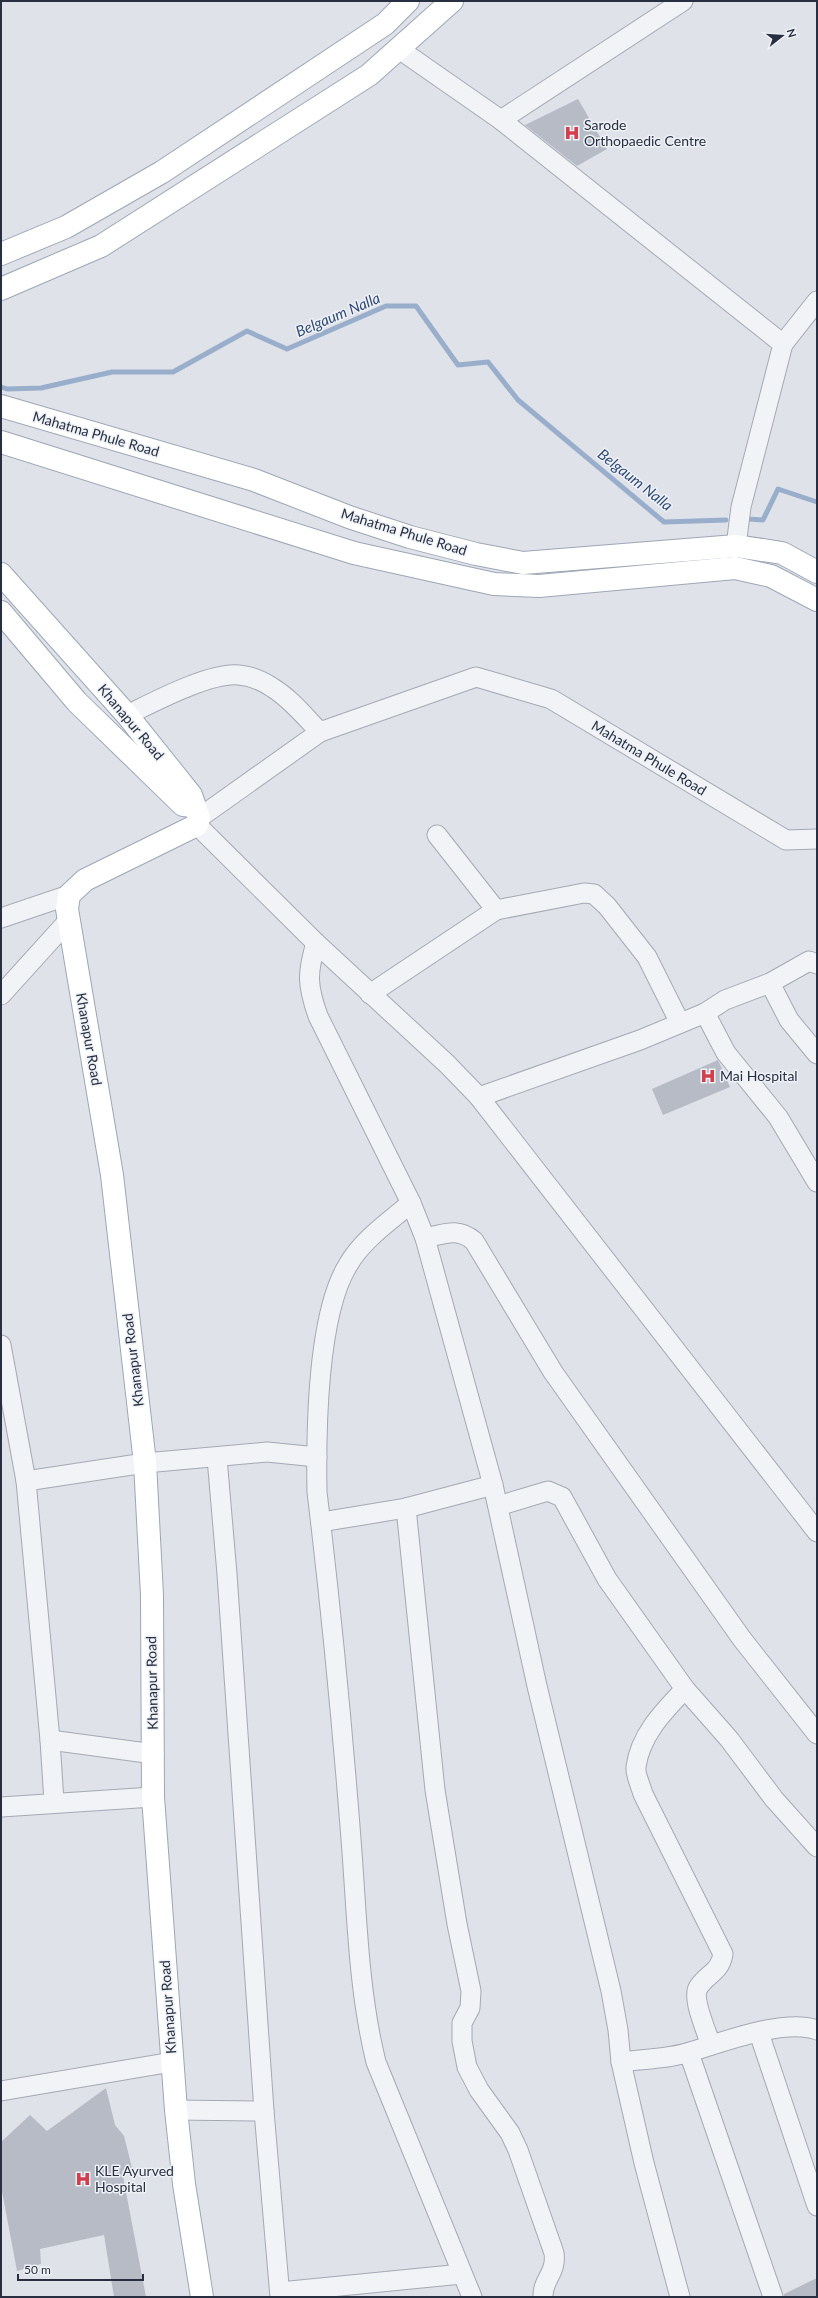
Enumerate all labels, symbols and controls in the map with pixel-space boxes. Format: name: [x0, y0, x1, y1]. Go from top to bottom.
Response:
north arrow: [762, 16, 802, 56]
text: N: [785, 27, 799, 39]
place label: Sarode Orthopaedic Centre: [584, 116, 706, 149]
hospital icon: Sarode Orthopaedic Centre: [563, 124, 581, 142]
water label: Belgaum Nalla: [293, 288, 383, 340]
street label: Mahatma Phule Road: [31, 407, 161, 460]
water label: Belgaum Nalla: [595, 444, 677, 514]
street label: Mahatma Phule Road: [339, 504, 469, 559]
street label: Khanapur Road: [95, 680, 168, 763]
street label: Mahatma Phule Road: [589, 717, 710, 799]
street label: Khanapur Road: [73, 991, 106, 1087]
hospital icon: Mai Hospital: [699, 1067, 717, 1085]
place label: Mai Hospital: [720, 1067, 798, 1084]
street label: Khanapur Road: [118, 1312, 147, 1408]
street label: Khanapur Road: [142, 1636, 161, 1730]
street label: Khanapur Road: [156, 1960, 179, 2054]
place label: KLE Ayurved Hospital: [95, 2162, 174, 2195]
hospital icon: KLE Ayurved Hospital: [74, 2170, 92, 2188]
scale bar: [18, 2256, 143, 2282]
text: 50 m: [24, 2262, 51, 2277]

